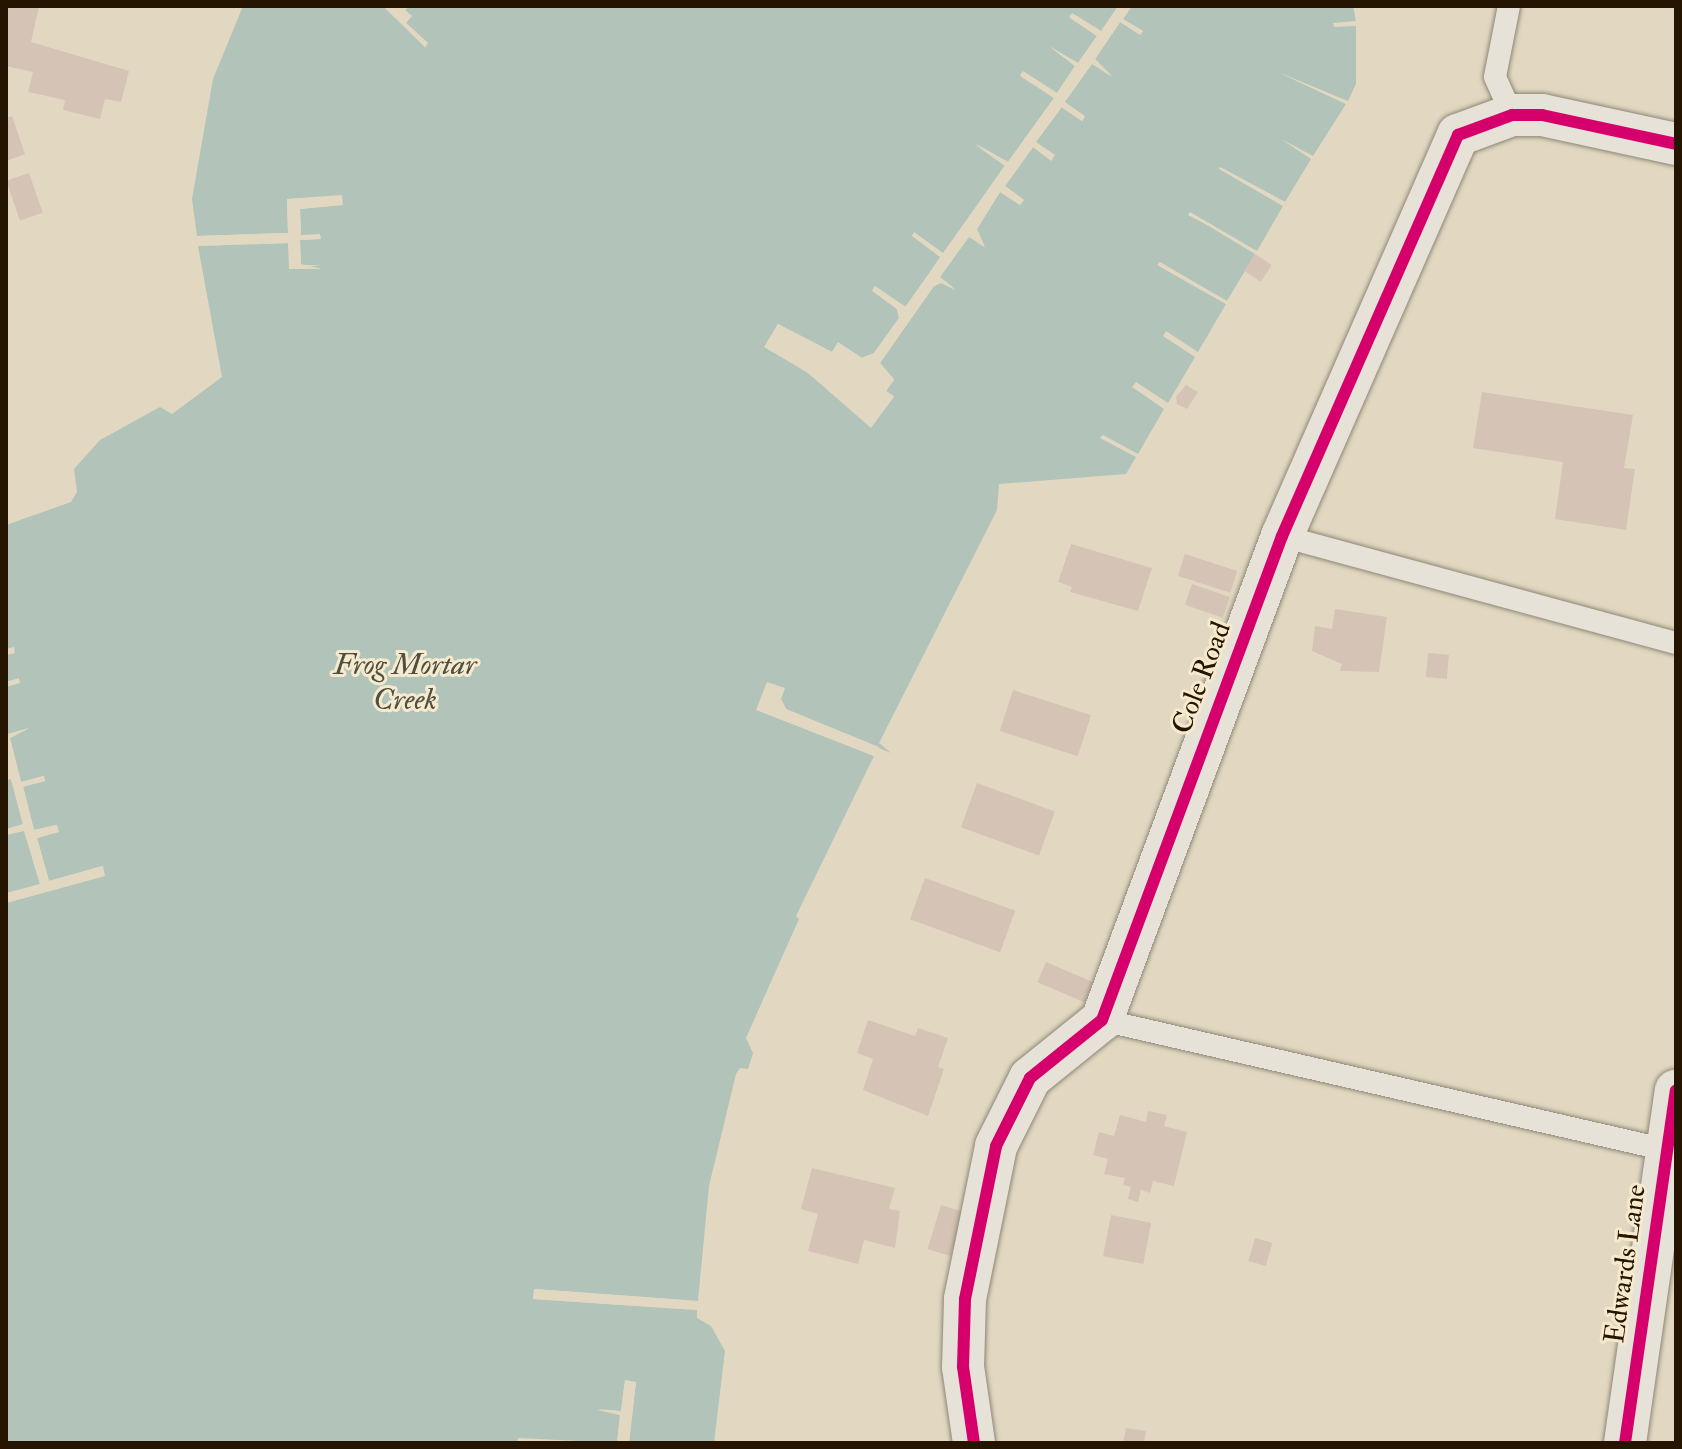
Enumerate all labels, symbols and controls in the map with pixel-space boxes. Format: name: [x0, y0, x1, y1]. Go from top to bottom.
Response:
street label: Cole Road: [1165, 617, 1239, 739]
water label: Frog Mortar Creek: [334, 647, 476, 718]
street label: Edwards Lane: [1598, 1182, 1654, 1346]

